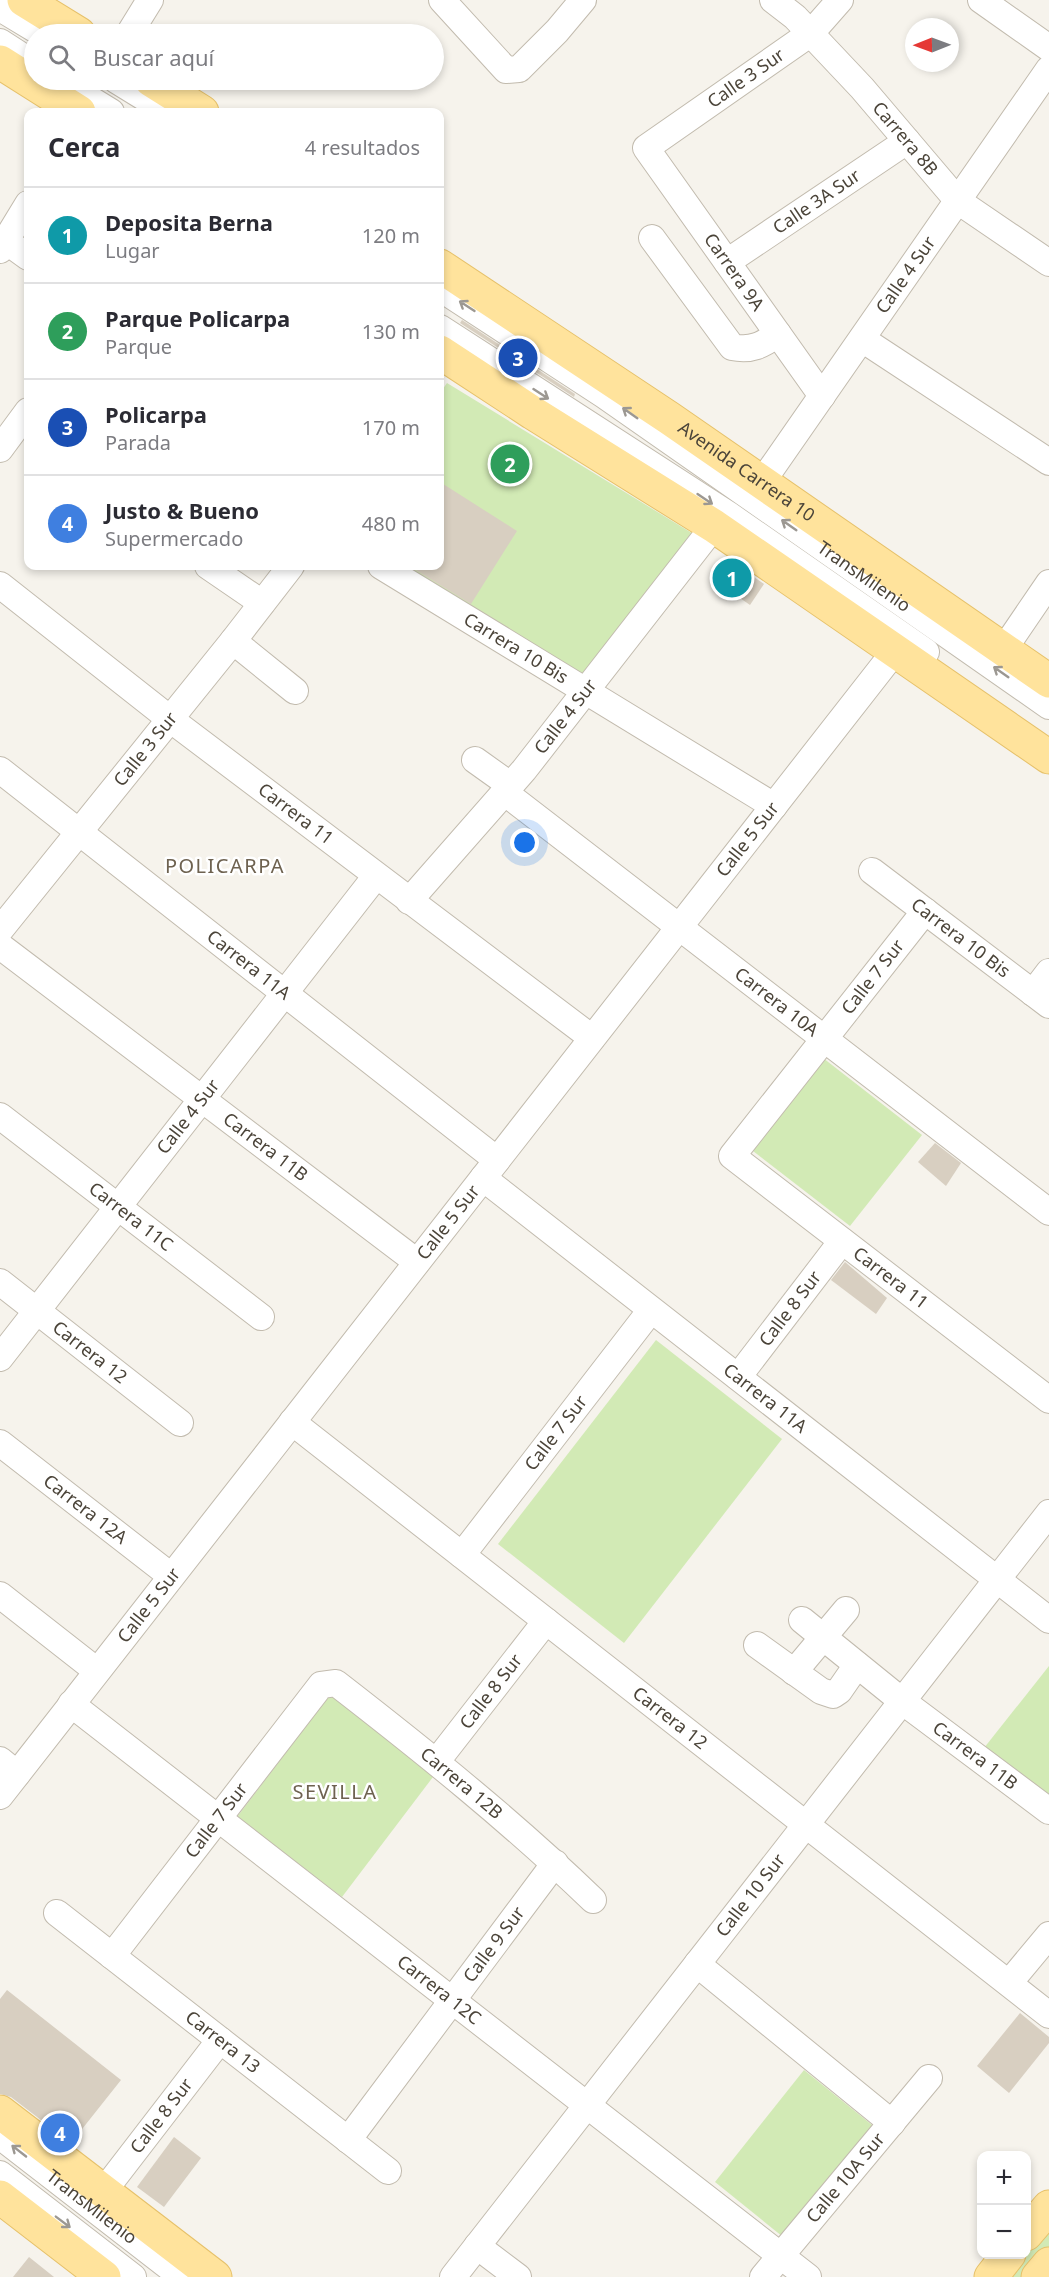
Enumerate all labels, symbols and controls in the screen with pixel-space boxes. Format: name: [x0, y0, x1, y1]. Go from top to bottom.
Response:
north arrow: [905, 18, 959, 72]
search box: [24, 24, 444, 90]
icon: search: [45, 41, 78, 74]
text: Buscar aquí: [93, 42, 214, 72]
street label: Calle 3 Sur: [702, 42, 789, 113]
street label: Carrera 8B: [868, 96, 944, 180]
text: Cerca: [48, 129, 120, 165]
text: 4 resultados: [305, 134, 420, 161]
street label: Calle 3A Sur: [768, 163, 865, 239]
text: Deposita Berna: [105, 207, 273, 237]
text: 1: [62, 222, 73, 249]
text: 120 m: [362, 222, 420, 249]
street label: Carrera 9A: [699, 228, 771, 315]
street label: Calle 4 Sur: [870, 231, 941, 318]
text: Lugar: [105, 237, 160, 264]
one-way arrow: [459, 299, 476, 311]
text: Parque Policarpa: [105, 303, 290, 333]
text: 2: [62, 318, 73, 345]
text: 130 m: [362, 318, 420, 345]
text: Parque: [105, 333, 172, 360]
pin: 3: [498, 336, 538, 380]
one-way arrow: [532, 388, 549, 400]
text: Policarpa: [105, 399, 207, 429]
one-way arrow: [622, 407, 638, 419]
text: 3: [62, 414, 73, 441]
text: 170 m: [362, 414, 420, 441]
street label: Avenida Carrera 10: [674, 415, 820, 526]
text: Parada: [105, 429, 171, 456]
pin: 2: [490, 442, 530, 486]
one-way arrow: [697, 493, 713, 505]
text: Justo & Bueno: [105, 495, 259, 525]
text: 4: [62, 510, 73, 537]
text: 480 m: [362, 510, 420, 537]
one-way arrow: [782, 519, 798, 531]
text: Supermercado: [105, 525, 243, 552]
street label: TransMilenio: [813, 535, 916, 617]
pin: 1: [712, 556, 752, 600]
street label: Carrera 10 Bis: [460, 606, 573, 689]
one-way arrow: [993, 666, 1010, 678]
street label: Calle 4 Sur: [528, 673, 602, 759]
street label: Calle 3 Sur: [108, 706, 182, 791]
street label: Carrera 11: [254, 777, 339, 849]
street label: Calle 5 Sur: [710, 796, 784, 881]
your location: [510, 828, 539, 857]
district label: POLICARPA: [165, 852, 285, 879]
street label: Carrera 10 Bis: [907, 892, 1016, 982]
street label: Carrera 11A: [202, 924, 296, 1005]
street label: Calle 7 Sur: [835, 933, 909, 1019]
street label: Carrera 10A: [730, 961, 824, 1042]
street label: Calle 4 Sur: [151, 1073, 225, 1159]
street label: Carrera 11B: [219, 1106, 313, 1186]
street label: Carrera 11C: [84, 1176, 178, 1256]
street label: Calle 5 Sur: [411, 1179, 485, 1264]
street label: Carrera 11: [849, 1241, 934, 1314]
street label: Calle 8 Sur: [753, 1265, 826, 1351]
street label: Carrera 12: [48, 1315, 133, 1388]
street label: Carrera 11A: [719, 1357, 813, 1438]
street label: Calle 7 Sur: [519, 1389, 592, 1475]
street label: Carrera 12A: [39, 1468, 133, 1549]
street label: Calle 5 Sur: [111, 1562, 185, 1647]
street label: Calle 8 Sur: [453, 1648, 527, 1733]
street label: Carrera 12: [628, 1680, 713, 1754]
street label: Carrera 11B: [928, 1715, 1023, 1795]
street label: Carrera 12B: [416, 1741, 508, 1824]
street label: Calle 7 Sur: [179, 1777, 253, 1863]
district label: SEVILLA: [292, 1778, 378, 1805]
street label: Calle 10 Sur: [710, 1848, 790, 1941]
street label: Calle 9 Sur: [457, 1901, 530, 1987]
street label: Carrera 12C: [393, 1949, 486, 2029]
street label: Carrera 13: [181, 2005, 266, 2078]
street label: Calle 8 Sur: [124, 2072, 198, 2158]
pin: 4: [40, 2110, 80, 2156]
street label: Calle 10A Sur: [800, 2127, 890, 2228]
one-way arrow: [12, 2144, 28, 2157]
map controls: [977, 2151, 1031, 2259]
button: +: [977, 2151, 1031, 2205]
street label: TransMilenio: [42, 2164, 143, 2249]
button: −: [977, 2205, 1031, 2259]
one-way arrow: [55, 2216, 71, 2229]

